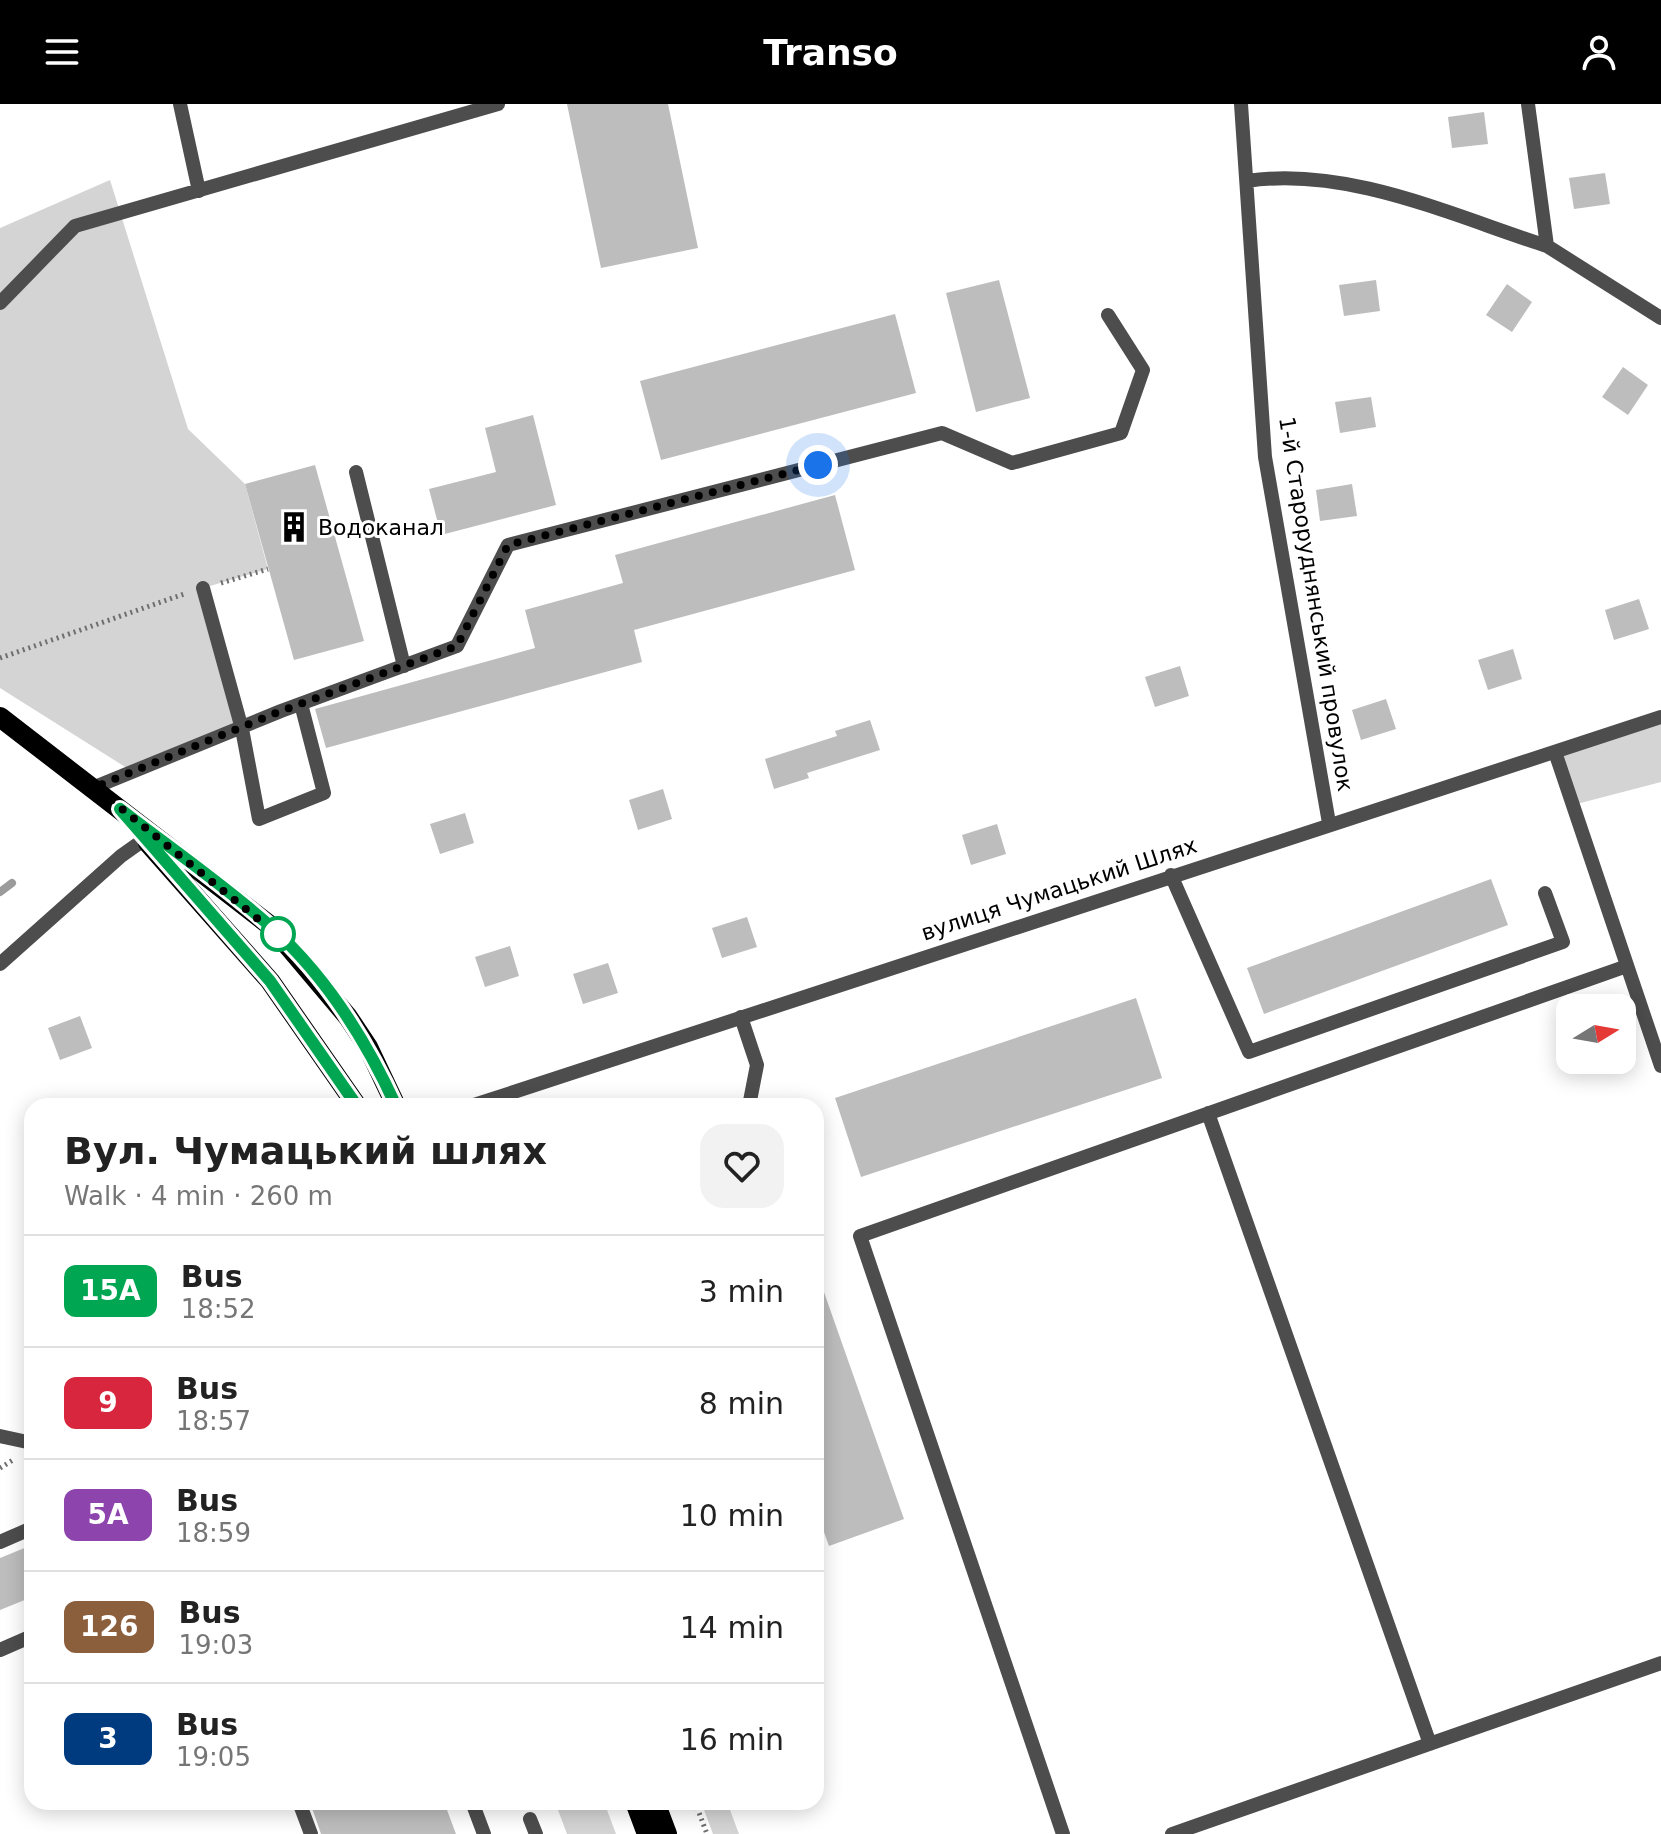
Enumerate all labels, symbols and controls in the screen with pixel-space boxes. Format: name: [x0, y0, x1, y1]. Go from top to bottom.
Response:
icon: menu: [40, 30, 84, 74]
icon: person: [1577, 30, 1621, 74]
text: Transo: [763, 32, 898, 73]
street label: 1-й Староруднянський провулок: [1274, 415, 1358, 793]
your location: [798, 445, 838, 485]
building icon: Водоканал: [277, 510, 311, 544]
place label: Водоканал: [318, 515, 444, 540]
street label: вулиця Чумацький Шлях: [918, 833, 1200, 945]
unlabelled marker: [261, 917, 295, 951]
north arrow: [1556, 994, 1636, 1074]
map controls: [1556, 994, 1636, 1074]
button: heart: [700, 1124, 784, 1208]
text: Вул. Чумацький шлях: [64, 1129, 547, 1173]
text: Walk · 4 min · 260 m: [64, 1181, 333, 1211]
text: Bus: [181, 1259, 243, 1294]
text: 15A: [80, 1274, 141, 1307]
text: 3 min: [699, 1274, 784, 1309]
text: 18:52: [181, 1294, 256, 1324]
text: Bus: [176, 1371, 238, 1406]
text: 9: [98, 1386, 118, 1419]
text: 8 min: [699, 1386, 784, 1421]
text: 18:57: [176, 1406, 251, 1436]
text: Bus: [176, 1483, 238, 1518]
text: 5А: [87, 1498, 129, 1531]
text: 10 min: [680, 1498, 784, 1533]
text: 18:59: [176, 1518, 251, 1548]
text: Bus: [178, 1595, 241, 1630]
text: 126: [80, 1610, 138, 1643]
text: 14 min: [680, 1610, 784, 1645]
text: 19:03: [178, 1630, 253, 1660]
text: Bus: [176, 1707, 238, 1742]
text: 3: [98, 1722, 118, 1755]
text: 16 min: [680, 1722, 784, 1757]
text: 19:05: [176, 1742, 251, 1772]

